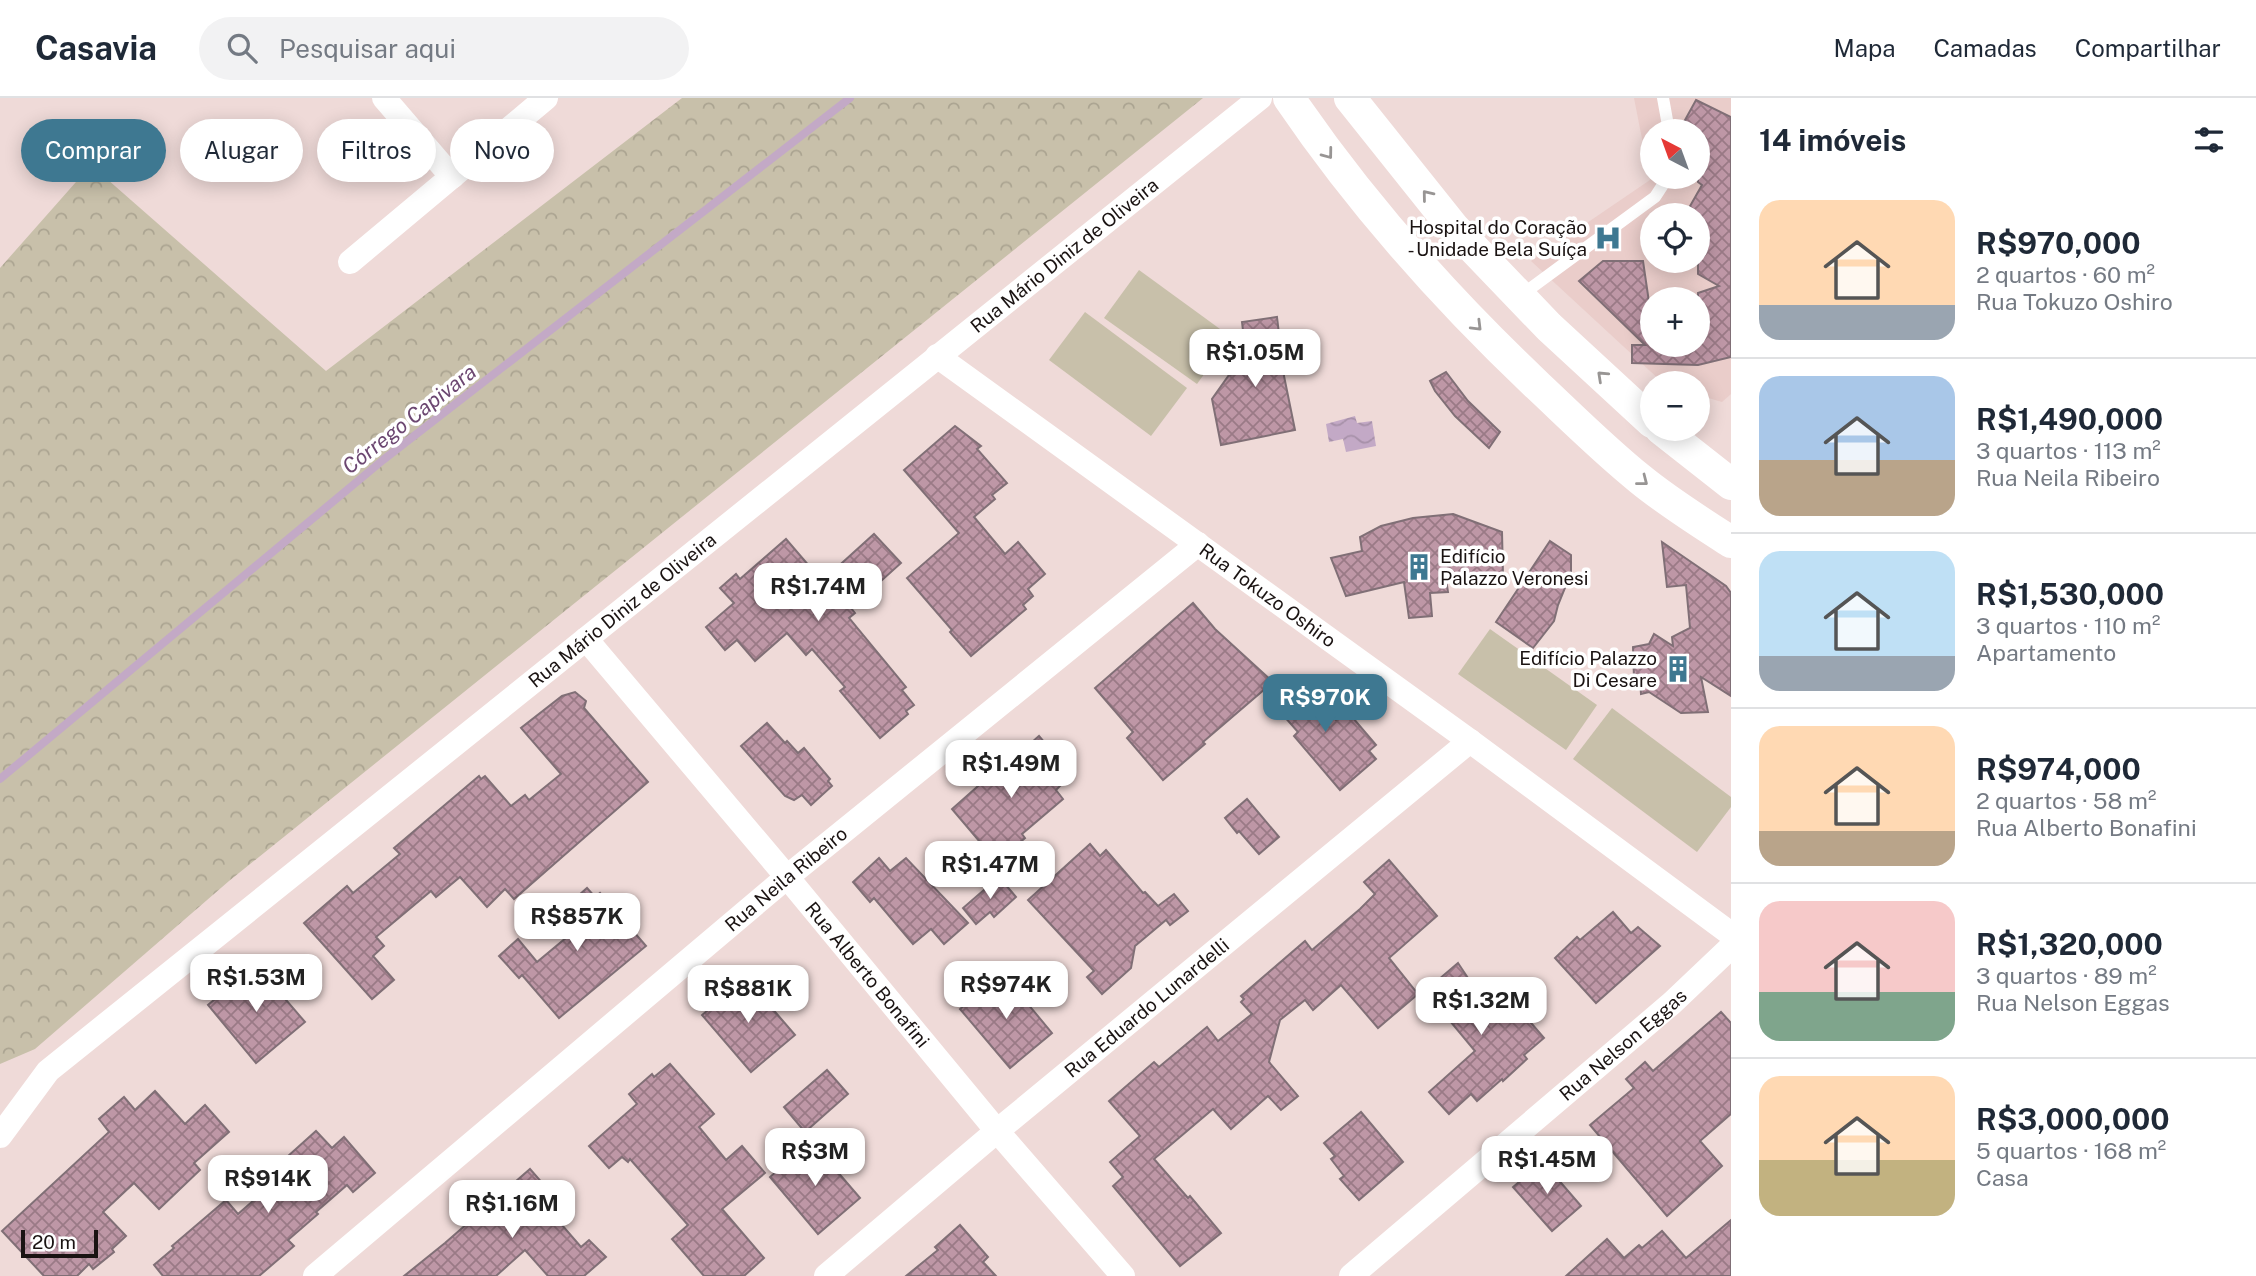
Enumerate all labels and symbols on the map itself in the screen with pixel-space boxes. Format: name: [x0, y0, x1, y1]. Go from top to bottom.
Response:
north arrow: [1640, 119, 1710, 189]
one-way arrow: [1320, 146, 1333, 159]
street label: Rua Mário Diniz de Oliveira: [966, 173, 1162, 337]
one-way arrow: [1422, 190, 1435, 202]
place label: Hospital do Coração - Unidade Bela Suíça: [1407, 216, 1587, 260]
hospital icon: Hospital do Coração - Unidade Bela Suíça: [1593, 223, 1623, 253]
one-way arrow: [1468, 318, 1481, 331]
pin: R$1.05M: [1190, 330, 1320, 389]
water label: Córrego Capivara: [337, 359, 481, 479]
one-way arrow: [1597, 371, 1610, 384]
one-way arrow: [1636, 473, 1648, 486]
street label: Rua Mário Diniz de Oliveira: [524, 528, 720, 692]
street label: Rua Tokuzo Oshiro: [1195, 538, 1340, 651]
place label: Edifício Palazzo Veronesi: [1440, 545, 1588, 589]
building icon: Edifício Palazzo Veronesi: [1404, 552, 1434, 582]
pin: R$1.74M: [753, 564, 883, 623]
place label: Edifício Palazzo Di Cesare: [1519, 647, 1657, 691]
building icon: Edifício Palazzo Di Cesare: [1663, 654, 1693, 684]
pin: R$970K: [1268, 674, 1382, 734]
pin: R$1.49M: [946, 740, 1076, 800]
street label: Rua Neila Ribeiro: [720, 822, 851, 936]
pin: R$1.47M: [925, 842, 1055, 901]
pin: R$857K: [520, 894, 634, 953]
street label: Rua Alberto Bonafini: [801, 897, 934, 1052]
street label: Rua Eduardo Lunardelli: [1060, 934, 1233, 1082]
pin: R$1.53M: [191, 954, 321, 1014]
pin: R$974K: [949, 962, 1063, 1021]
pin: R$881K: [691, 965, 805, 1025]
pin: R$1.32M: [1416, 978, 1546, 1037]
street label: Rua Nelson Eggas: [1555, 984, 1691, 1105]
pin: R$3M: [774, 1128, 856, 1188]
pin: R$1.45M: [1482, 1136, 1612, 1196]
pin: R$914K: [211, 1156, 325, 1215]
pin: R$1.16M: [447, 1180, 577, 1240]
scale bar: [21, 1227, 98, 1259]

